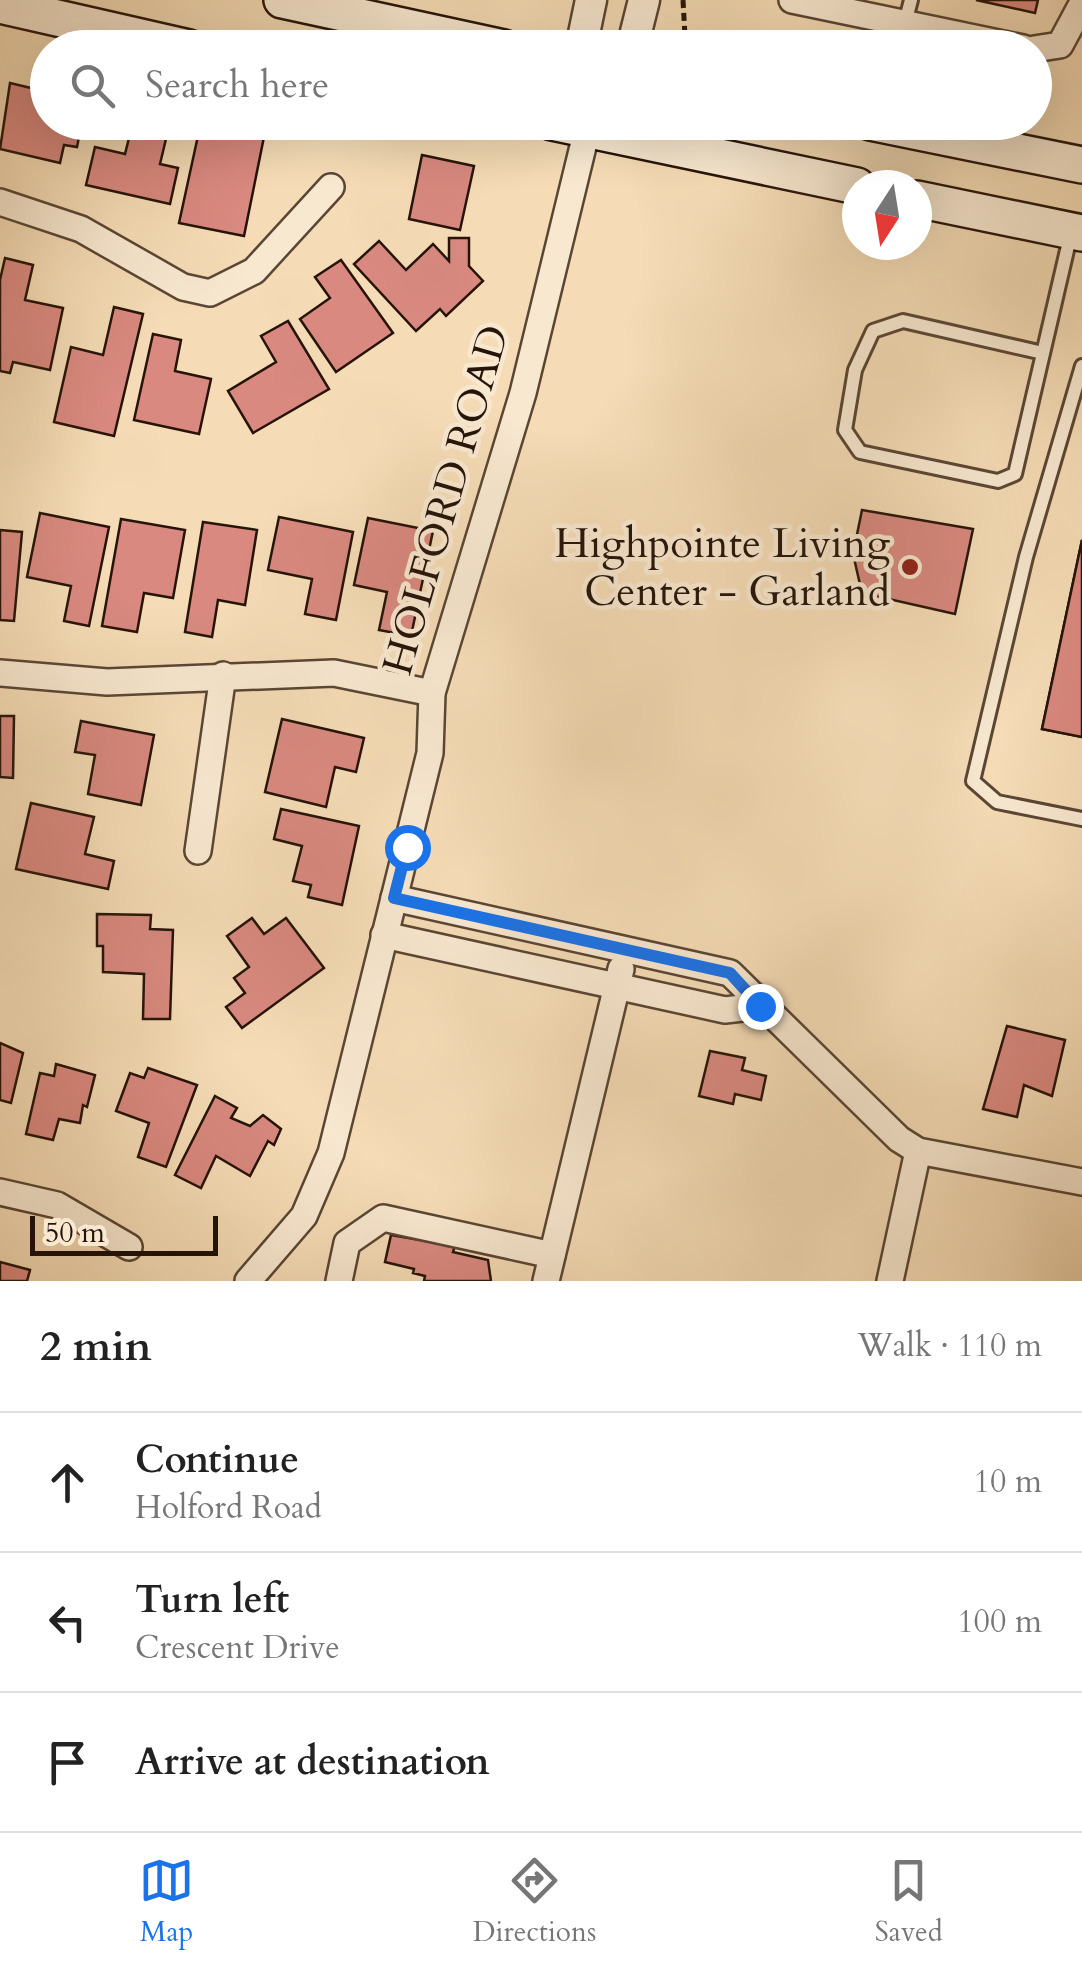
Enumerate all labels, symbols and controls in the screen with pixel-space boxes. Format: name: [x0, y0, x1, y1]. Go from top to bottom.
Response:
search box: [30, 30, 1052, 140]
icon: search: [65, 58, 120, 113]
text: Search here: [145, 59, 329, 111]
north arrow: [842, 170, 932, 260]
street label: HOLFORD ROAD: [369, 319, 523, 681]
place label: Highpointe Living Center - Garland: [554, 515, 890, 620]
marker: Highpointe Living Center - Garland: [899, 556, 921, 578]
route start: [385, 825, 431, 871]
route end: [738, 984, 784, 1030]
scale bar: [30, 1211, 218, 1256]
text: 50 m: [45, 1214, 105, 1252]
text: 2 min: [40, 1318, 152, 1375]
text: Walk · 110 m: [857, 1324, 1042, 1368]
text: Continue: [135, 1434, 299, 1486]
icon: ahead: [40, 1455, 95, 1510]
text: 10 m: [974, 1460, 1042, 1504]
text: Holford Road: [135, 1486, 322, 1530]
text: Turn left: [135, 1574, 289, 1626]
icon: left: [40, 1595, 95, 1650]
text: 100 m: [957, 1600, 1042, 1644]
text: Crescent Drive: [135, 1626, 340, 1670]
icon: arrive: [40, 1735, 95, 1790]
text: Arrive at destination: [135, 1736, 490, 1788]
tab: Map: [139, 1853, 194, 1951]
tab: Directions: [473, 1853, 596, 1951]
tab: Saved: [875, 1853, 943, 1951]

